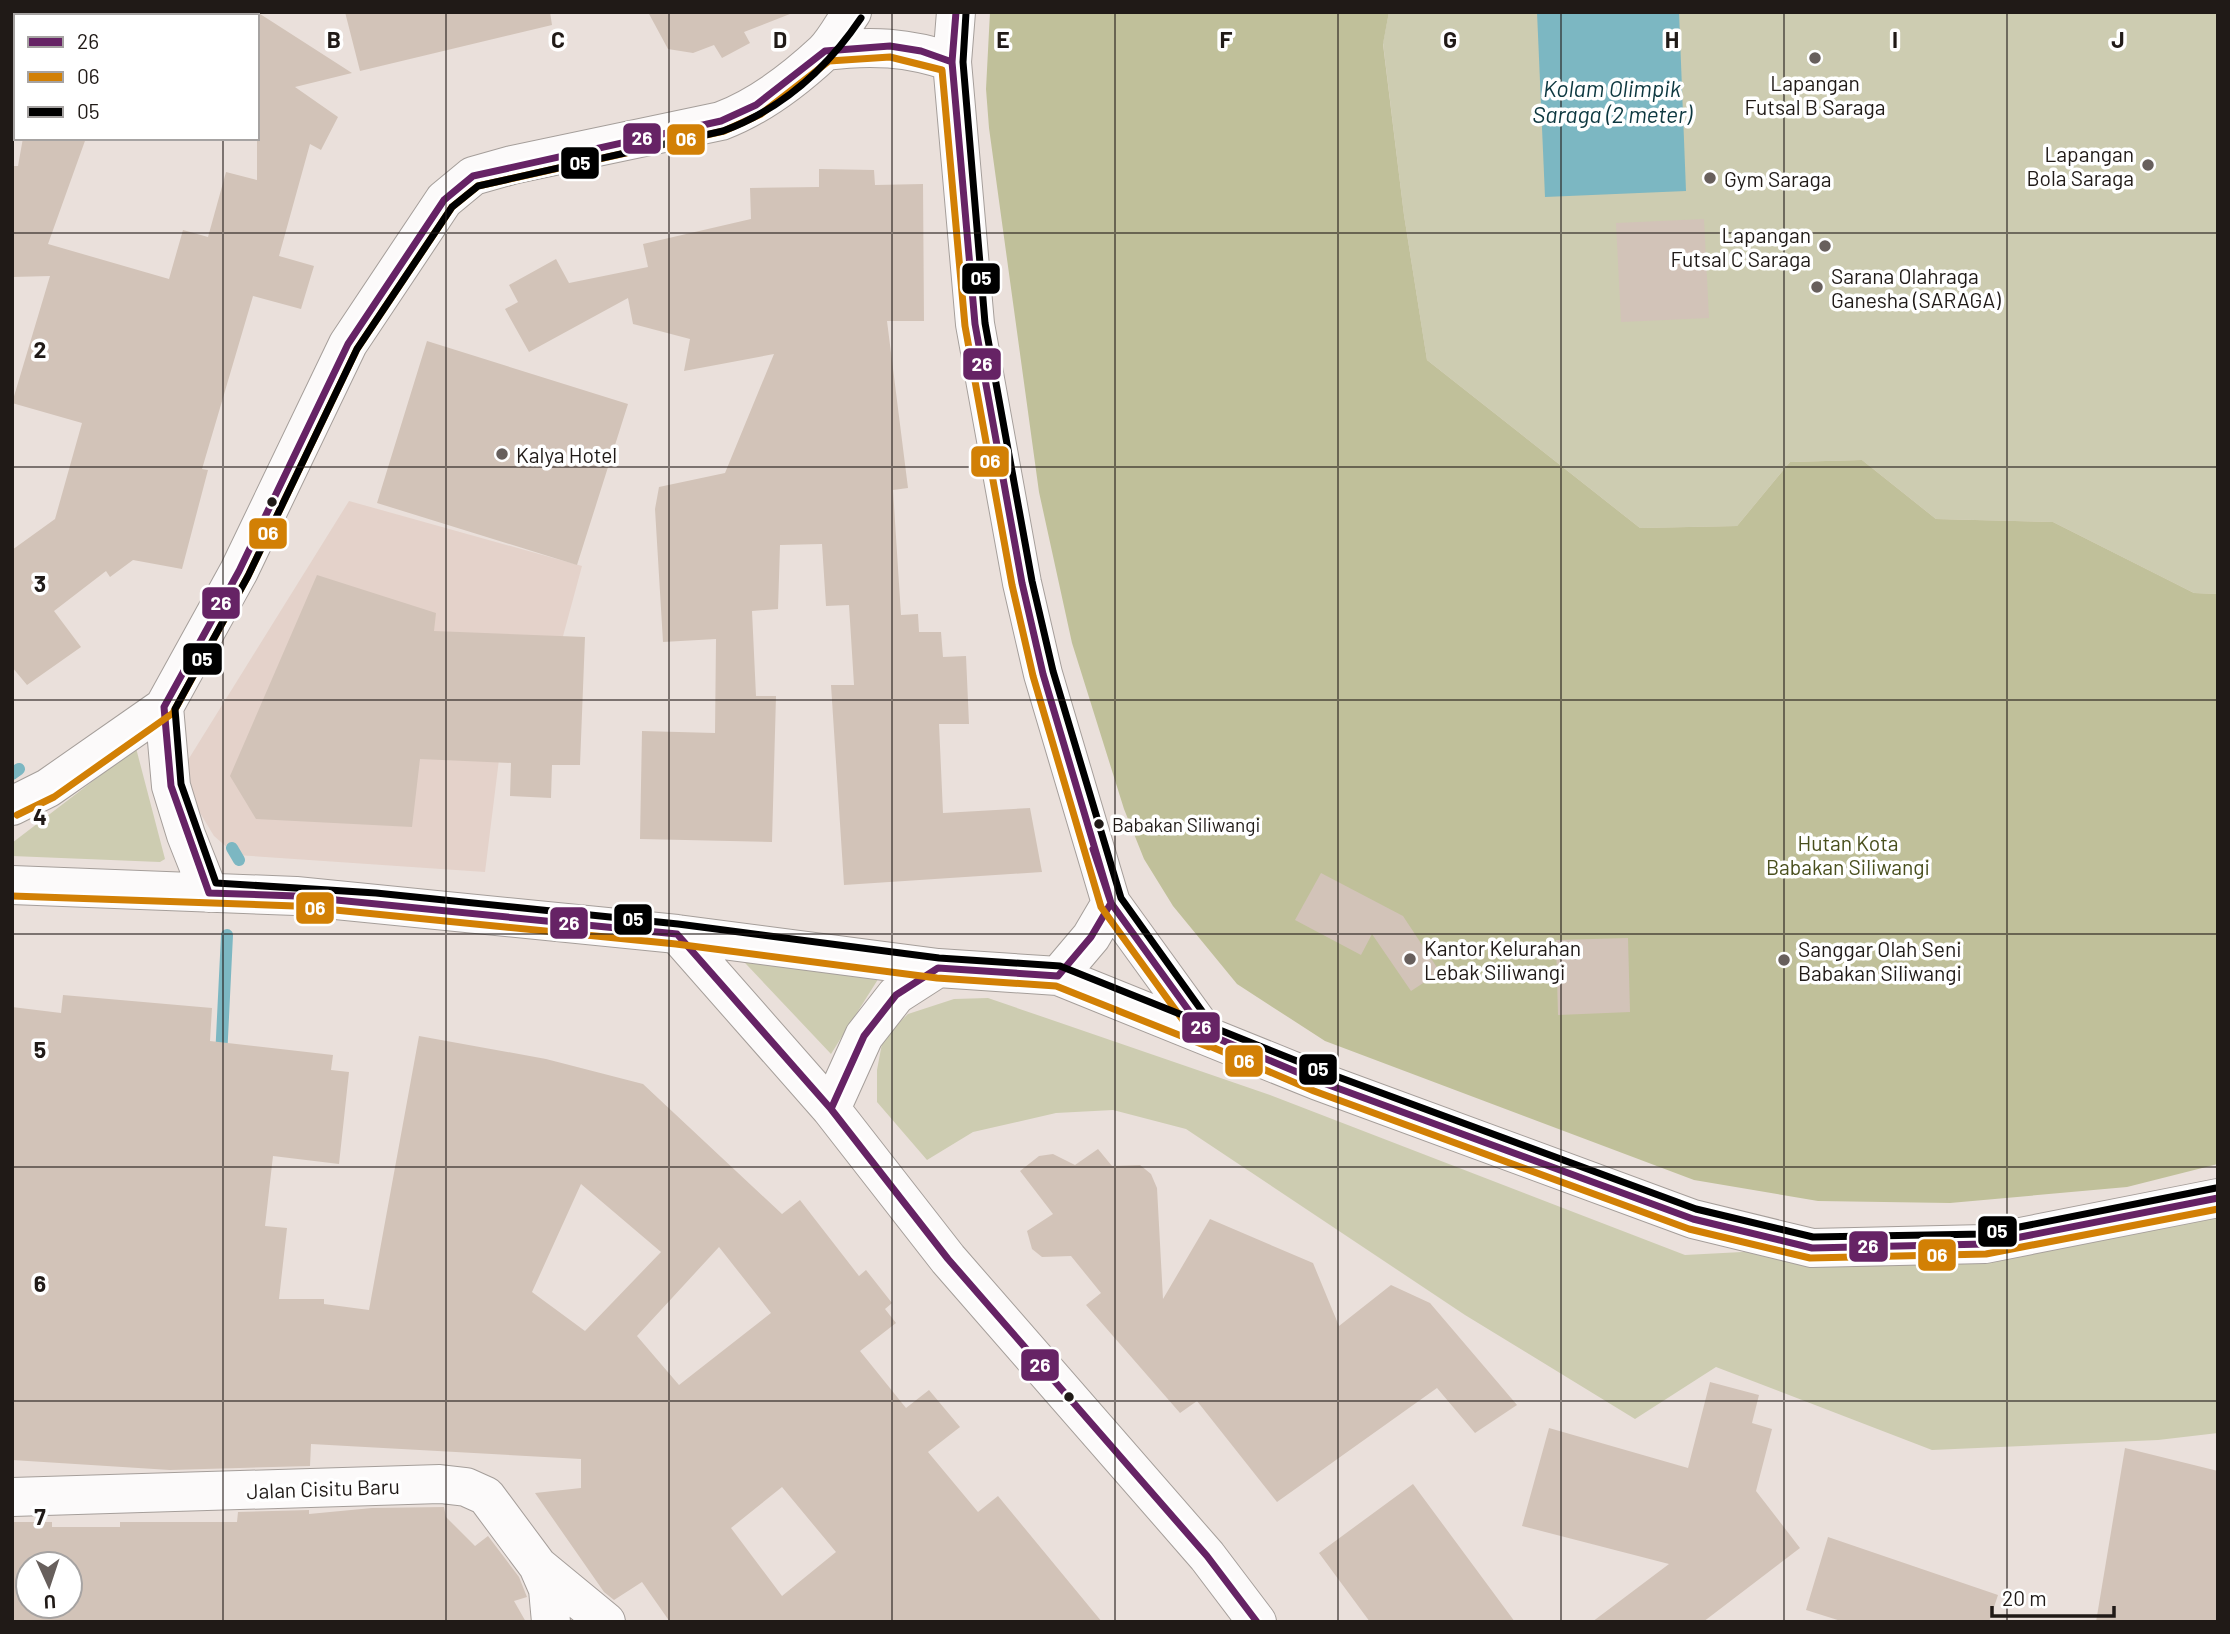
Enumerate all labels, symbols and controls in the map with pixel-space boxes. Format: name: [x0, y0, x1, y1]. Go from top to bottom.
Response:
legend: [14, 14, 259, 140]
text: B: [327, 25, 341, 53]
text: C: [551, 25, 565, 53]
text: D: [773, 25, 787, 53]
text: E: [996, 25, 1010, 53]
text: F: [1220, 25, 1233, 53]
text: G: [1443, 25, 1457, 53]
text: H: [1665, 25, 1679, 53]
text: I: [1892, 25, 1898, 53]
text: J: [2111, 25, 2125, 53]
text: 26: [77, 28, 99, 53]
marker: Lapangan Futsal B Saraga: [1807, 50, 1823, 66]
text: 06: [77, 63, 100, 88]
place label: Lapangan Futsal B Saraga: [1745, 70, 1886, 119]
water label: Kolam Olimpik Saraga (2 meter): [1532, 74, 1693, 128]
text: 05: [77, 98, 100, 123]
line badge: 26: [622, 122, 662, 155]
line badge: 06: [666, 123, 706, 156]
text: 26: [632, 126, 652, 149]
text: 06: [675, 127, 697, 150]
place label: Lapangan Bola Saraga: [2026, 141, 2134, 190]
line badge: 05: [560, 146, 600, 180]
text: 05: [569, 151, 591, 174]
marker: Lapangan Bola Saraga: [2140, 157, 2156, 173]
place label: Gym Saraga: [1724, 166, 1831, 191]
marker: Gym Saraga: [1702, 170, 1718, 186]
place label: Lapangan Futsal C Saraga: [1670, 222, 1811, 271]
marker: Lapangan Futsal C Saraga: [1817, 238, 1833, 254]
line badge: 05: [961, 262, 1001, 295]
place label: Sarana Olahraga Ganesha (SARAGA): [1831, 263, 2001, 312]
text: 05: [970, 266, 992, 289]
marker: Sarana Olahraga Ganesha (SARAGA): [1809, 279, 1825, 295]
text: 2: [34, 335, 46, 363]
line badge: 26: [962, 347, 1002, 381]
text: 26: [972, 352, 992, 375]
place label: Kalya Hotel: [516, 442, 617, 467]
line badge: 06: [970, 445, 1010, 478]
marker: Kalya Hotel: [494, 446, 510, 462]
text: 06: [979, 449, 1001, 472]
unlabelled marker: [265, 495, 279, 509]
line badge: 06: [248, 517, 288, 550]
text: 06: [257, 521, 279, 544]
text: 3: [34, 569, 46, 597]
line badge: 26: [201, 586, 241, 620]
text: 26: [211, 591, 231, 614]
line badge: 05: [182, 642, 223, 676]
text: 05: [191, 647, 213, 670]
text: 4: [33, 802, 47, 830]
place label: Babakan Siliwangi: [1112, 813, 1260, 836]
marker: Babakan Siliwangi: [1092, 817, 1106, 831]
park label: Hutan Kota Babakan Siliwangi: [1766, 830, 1930, 879]
line badge: 06: [295, 891, 335, 925]
text: 06: [304, 896, 326, 919]
line badge: 05: [613, 903, 653, 936]
line badge: 26: [549, 906, 589, 940]
text: 05: [622, 907, 644, 930]
text: 26: [559, 911, 579, 934]
place label: Kantor Kelurahan Lebak Siliwangi: [1424, 935, 1581, 984]
place label: Sanggar Olah Seni Babakan Siliwangi: [1798, 936, 1962, 985]
marker: Kantor Kelurahan Lebak Siliwangi: [1402, 951, 1418, 967]
marker: Sanggar Olah Seni Babakan Siliwangi: [1776, 952, 1792, 968]
line badge: 26: [1181, 1011, 1221, 1044]
text: 26: [1191, 1015, 1211, 1038]
text: 5: [34, 1035, 46, 1063]
line badge: 06: [1224, 1044, 1264, 1078]
text: 06: [1233, 1049, 1255, 1072]
line badge: 05: [1298, 1053, 1338, 1086]
text: 05: [1307, 1057, 1329, 1080]
line badge: 05: [1977, 1215, 2018, 1248]
text: 05: [1986, 1219, 2008, 1242]
line badge: 26: [1848, 1230, 1889, 1263]
text: 26: [1858, 1234, 1878, 1257]
line badge: 06: [1917, 1238, 1957, 1272]
text: 06: [1926, 1243, 1948, 1266]
text: 6: [34, 1269, 46, 1297]
line badge: 26: [1020, 1348, 1060, 1382]
text: 26: [1030, 1353, 1050, 1376]
unlabelled marker: [1062, 1390, 1076, 1404]
street label: Jalan Cisitu Baru: [246, 1473, 400, 1503]
text: 7: [34, 1502, 46, 1530]
north arrow: [14, 1550, 84, 1620]
scale bar: [1992, 1574, 2114, 1618]
text: 20 m: [2002, 1585, 2047, 1610]
text: U: [43, 1591, 56, 1614]

